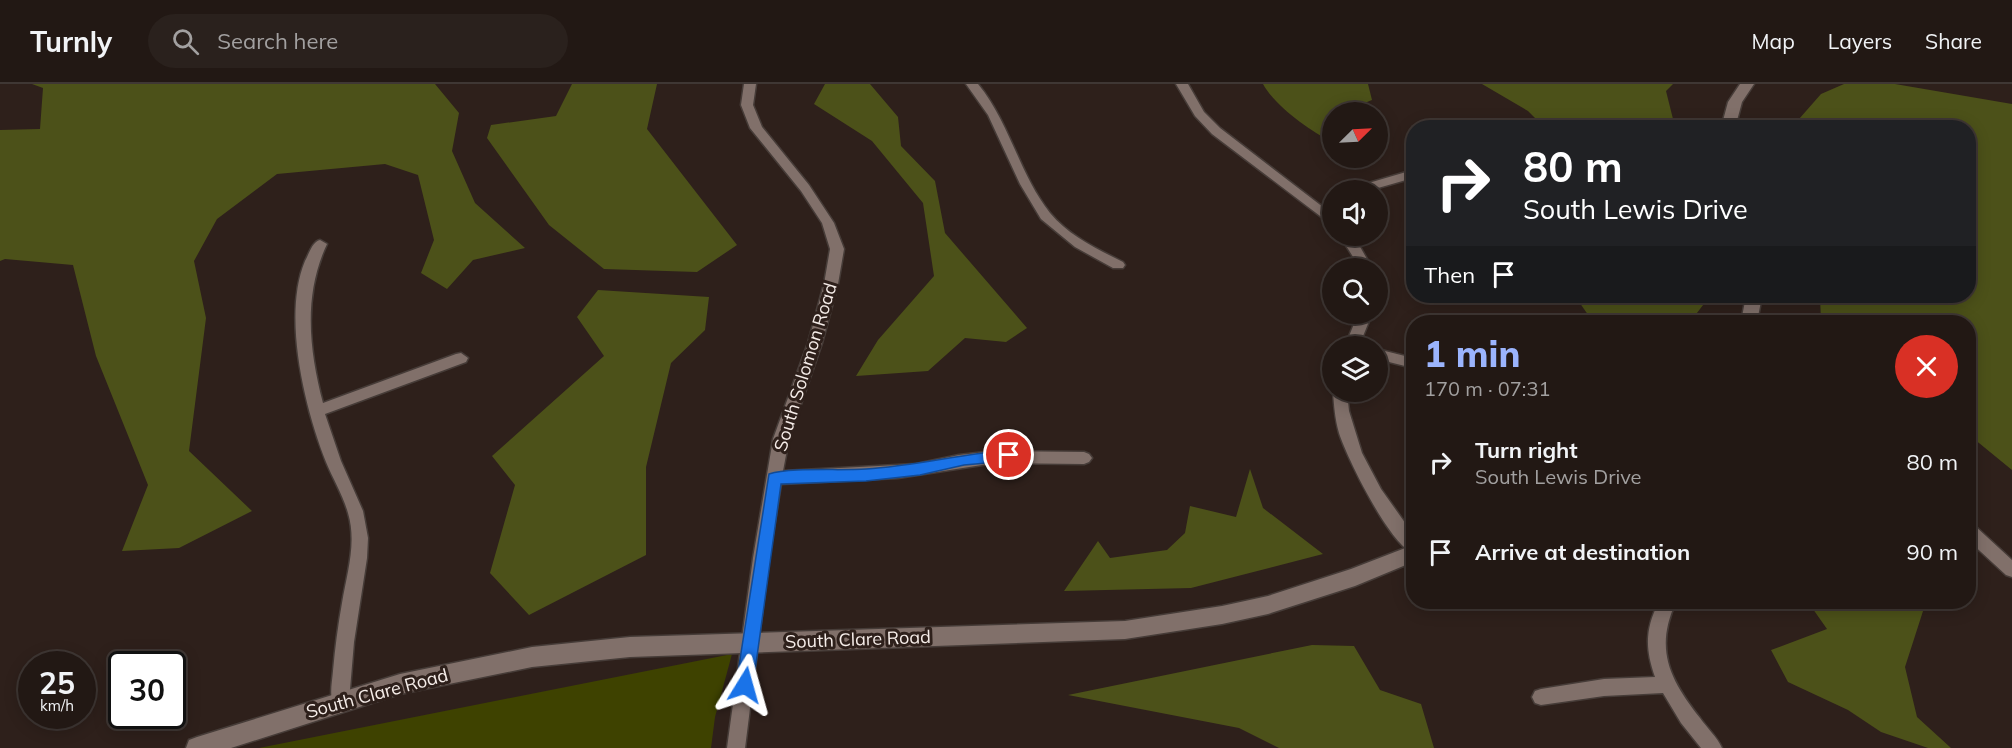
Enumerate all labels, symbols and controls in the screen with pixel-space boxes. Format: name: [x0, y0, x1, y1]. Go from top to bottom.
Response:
search box: [148, 14, 568, 68]
text: Turnly: [30, 24, 112, 59]
icon: search: [169, 25, 202, 58]
text: Search here: [217, 27, 338, 55]
text: Map: [1752, 28, 1795, 54]
text: Layers: [1828, 28, 1892, 54]
text: Share: [1925, 28, 1982, 54]
north arrow: [1322, 102, 1388, 168]
map controls: [1322, 102, 1388, 402]
text: 80 m: [1523, 140, 1623, 193]
icon: right: [1424, 144, 1502, 222]
button: sound: [1322, 180, 1388, 246]
text: South Lewis Drive: [1523, 192, 1748, 226]
button: search: [1322, 258, 1388, 324]
icon: arrive: [1487, 258, 1520, 291]
text: Then: [1424, 261, 1475, 289]
street label: South Solomon Road: [768, 280, 842, 454]
text: 1 min: [1424, 331, 1520, 376]
button: close: [1895, 335, 1958, 398]
button: layers: [1322, 336, 1388, 402]
text: 170 m · 07:31: [1424, 376, 1550, 401]
pin: [983, 429, 1034, 480]
text: Turn right: [1475, 436, 1578, 464]
icon: arrive: [992, 438, 1025, 471]
icon: right: [1424, 446, 1457, 479]
text: 80 m: [1907, 448, 1958, 476]
text: South Lewis Drive: [1475, 464, 1642, 489]
icon: arrive: [1424, 536, 1457, 569]
text: Arrive at destination: [1475, 538, 1690, 566]
text: 90 m: [1907, 538, 1958, 566]
street label: South Clare Road: [785, 625, 931, 653]
speed limit sign: 30: [108, 651, 186, 729]
position arrow: [713, 653, 777, 717]
street label: South Clare Road: [304, 663, 450, 723]
text: 25: [39, 664, 75, 702]
text: km/h: [40, 696, 74, 715]

